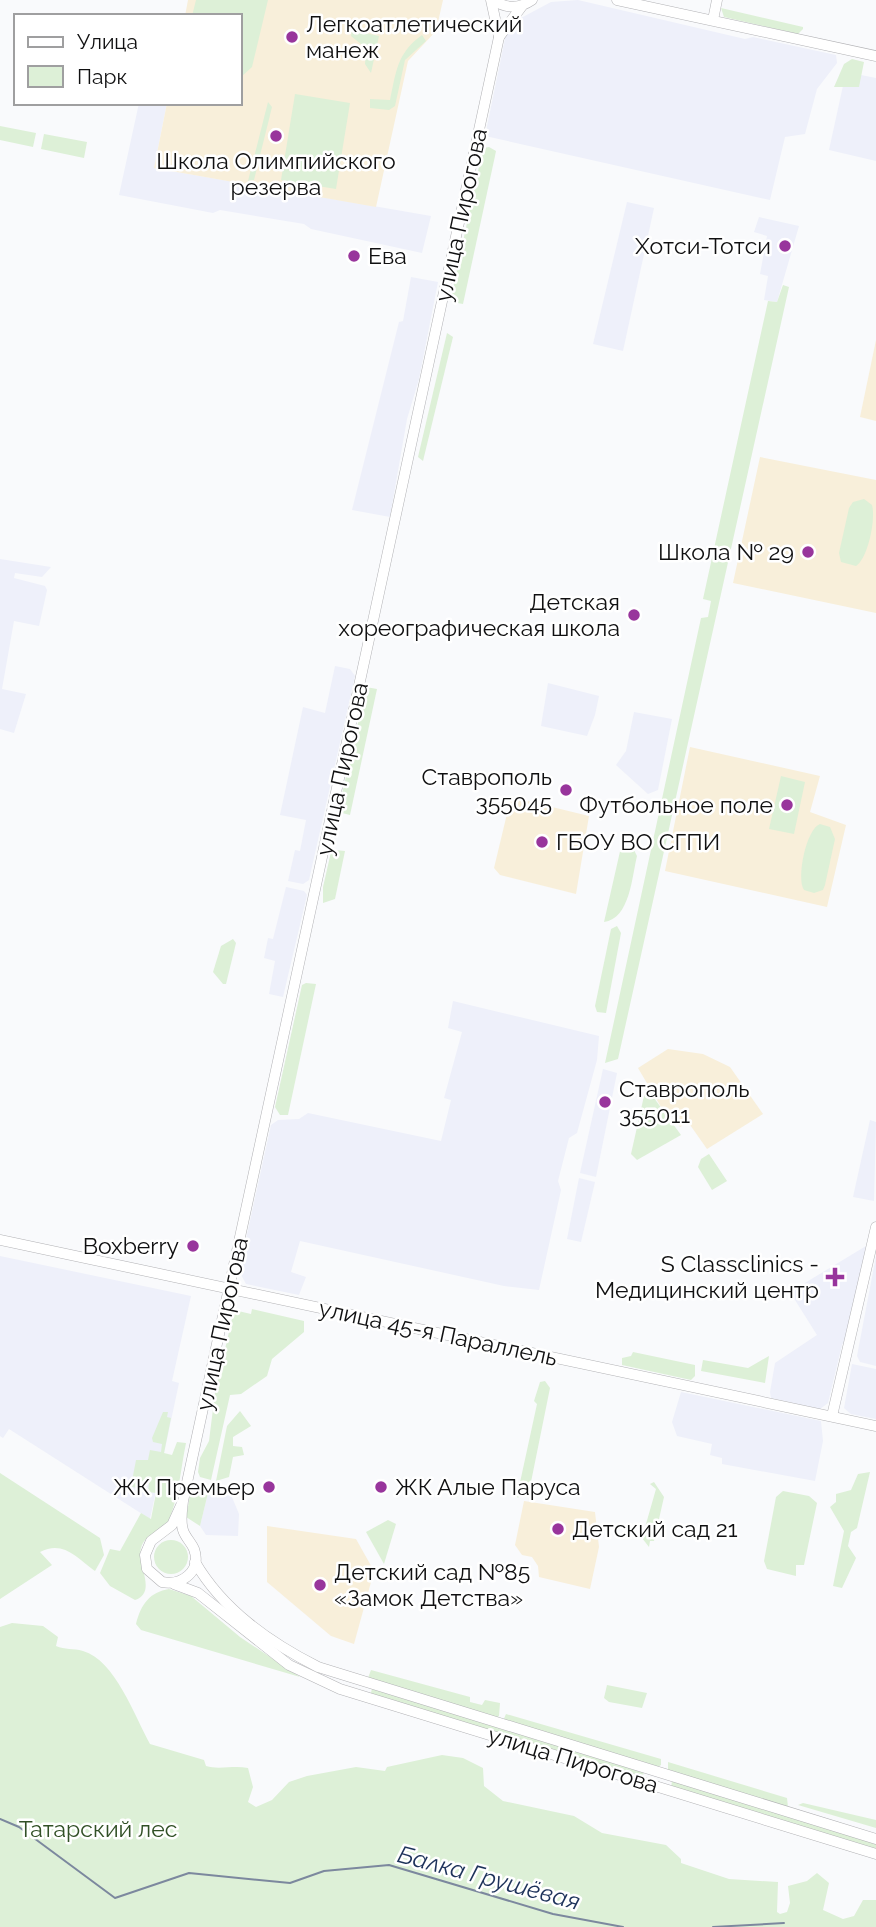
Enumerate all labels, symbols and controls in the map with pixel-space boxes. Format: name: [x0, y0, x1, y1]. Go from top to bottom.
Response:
place label: Легкоатлетический манеж: [306, 10, 522, 63]
legend: [14, 14, 242, 105]
text: Улица: [77, 29, 138, 54]
marker: Легкоатлетический манеж: [284, 29, 300, 45]
text: Парк: [77, 64, 127, 89]
street label: улица Пирогова: [429, 126, 492, 304]
marker: Школа Олимпийского резерва: [268, 128, 284, 144]
place label: Школа Олимпийского резерва: [156, 147, 396, 200]
place label: Хотси-Тотси: [635, 232, 771, 259]
marker: Хотси-Тотси: [777, 238, 793, 254]
place label: Ева: [368, 242, 407, 269]
marker: Ева: [346, 248, 362, 264]
place label: Школа № 29: [658, 538, 794, 565]
marker: Школа № 29: [800, 544, 816, 560]
place label: Детская хореографическая школа: [338, 588, 620, 641]
marker: Детская хореографическая школа: [626, 607, 642, 623]
street label: улица Пирогова: [310, 680, 373, 858]
place label: Ставрополь 355045: [422, 763, 552, 816]
marker: Ставрополь 355045: [558, 782, 574, 798]
place label: Футбольное поле: [579, 791, 773, 818]
marker: Футбольное поле: [779, 797, 795, 813]
place label: ГБОУ ВО СГПИ: [556, 828, 720, 855]
marker: ГБОУ ВО СГПИ: [534, 834, 550, 850]
place label: Ставрополь 355011: [619, 1075, 749, 1128]
marker: Ставрополь 355011: [597, 1094, 613, 1110]
place label: Boxberry: [83, 1232, 179, 1259]
street label: улица Пирогова: [190, 1235, 253, 1413]
marker: Boxberry: [185, 1238, 201, 1254]
place label: S Classclinics - Медицинский центр: [595, 1250, 819, 1303]
marker: S Classclinics - Медицинский центр: [825, 1267, 845, 1287]
street label: улица 45-я Параллель: [316, 1294, 560, 1371]
place label: ЖК Премьер: [113, 1473, 255, 1500]
place label: ЖК Алые Паруса: [395, 1473, 581, 1500]
marker: ЖК Премьер: [261, 1479, 277, 1495]
marker: ЖК Алые Паруса: [373, 1479, 389, 1495]
place label: Детский сад 21: [572, 1515, 738, 1542]
marker: Детский сад 21: [550, 1521, 566, 1537]
place label: Детский сад №85 «Замок Детства»: [334, 1558, 530, 1611]
marker: Детский сад №85 «Замок Детства»: [312, 1577, 328, 1593]
street label: улица Пирогова: [485, 1721, 662, 1798]
park label: Татарский лес: [19, 1815, 177, 1842]
water label: Балка Грушёвая: [395, 1839, 584, 1916]

